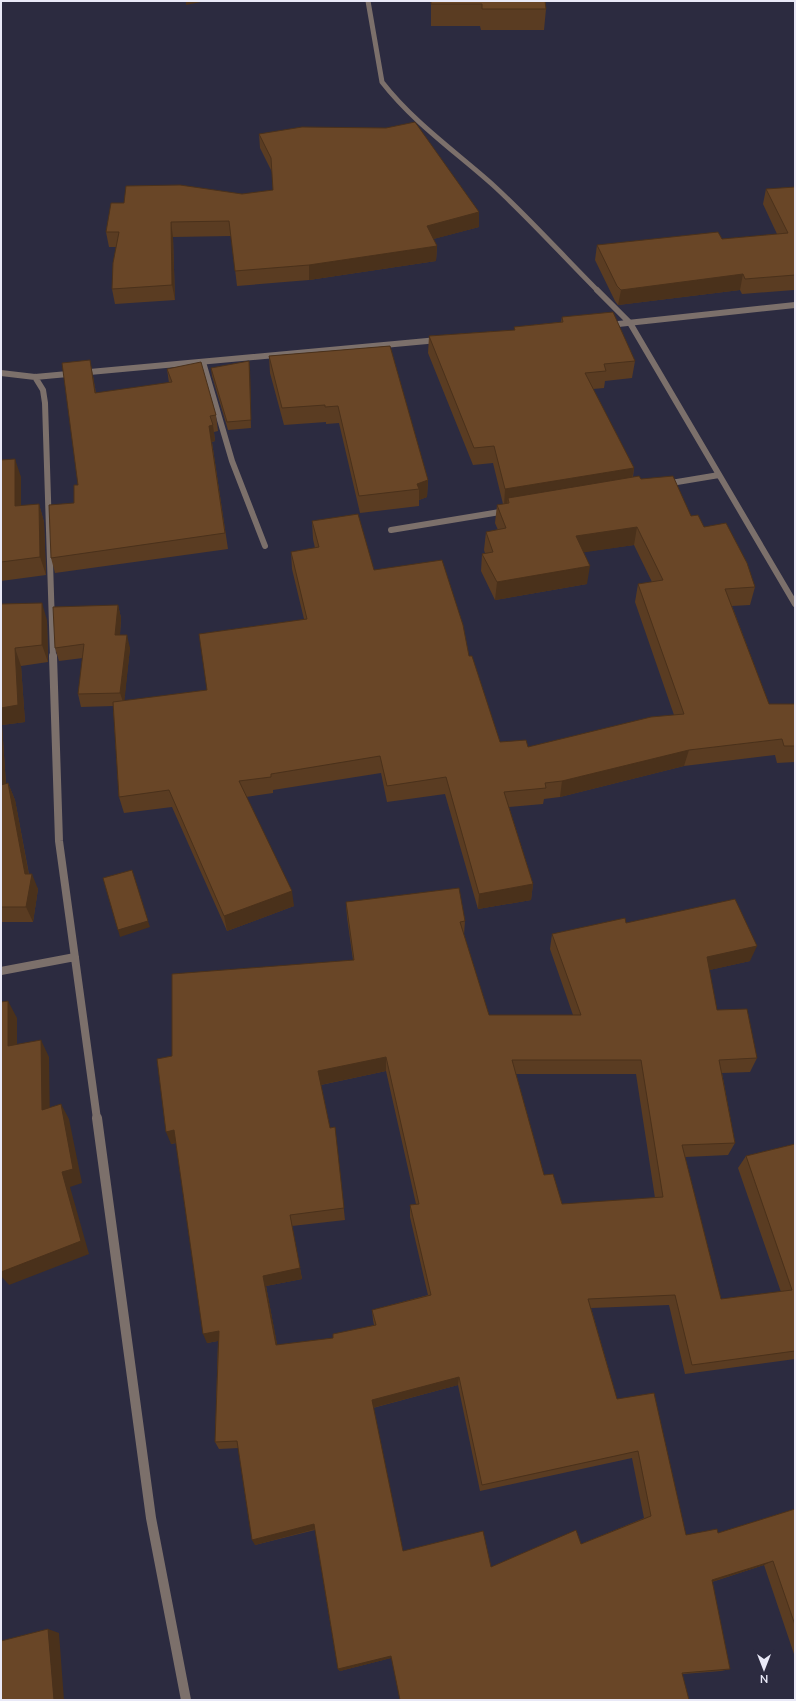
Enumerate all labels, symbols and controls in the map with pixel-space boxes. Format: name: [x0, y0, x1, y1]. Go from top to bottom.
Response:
north arrow: [744, 1649, 784, 1689]
text: N: [760, 1672, 768, 1686]

